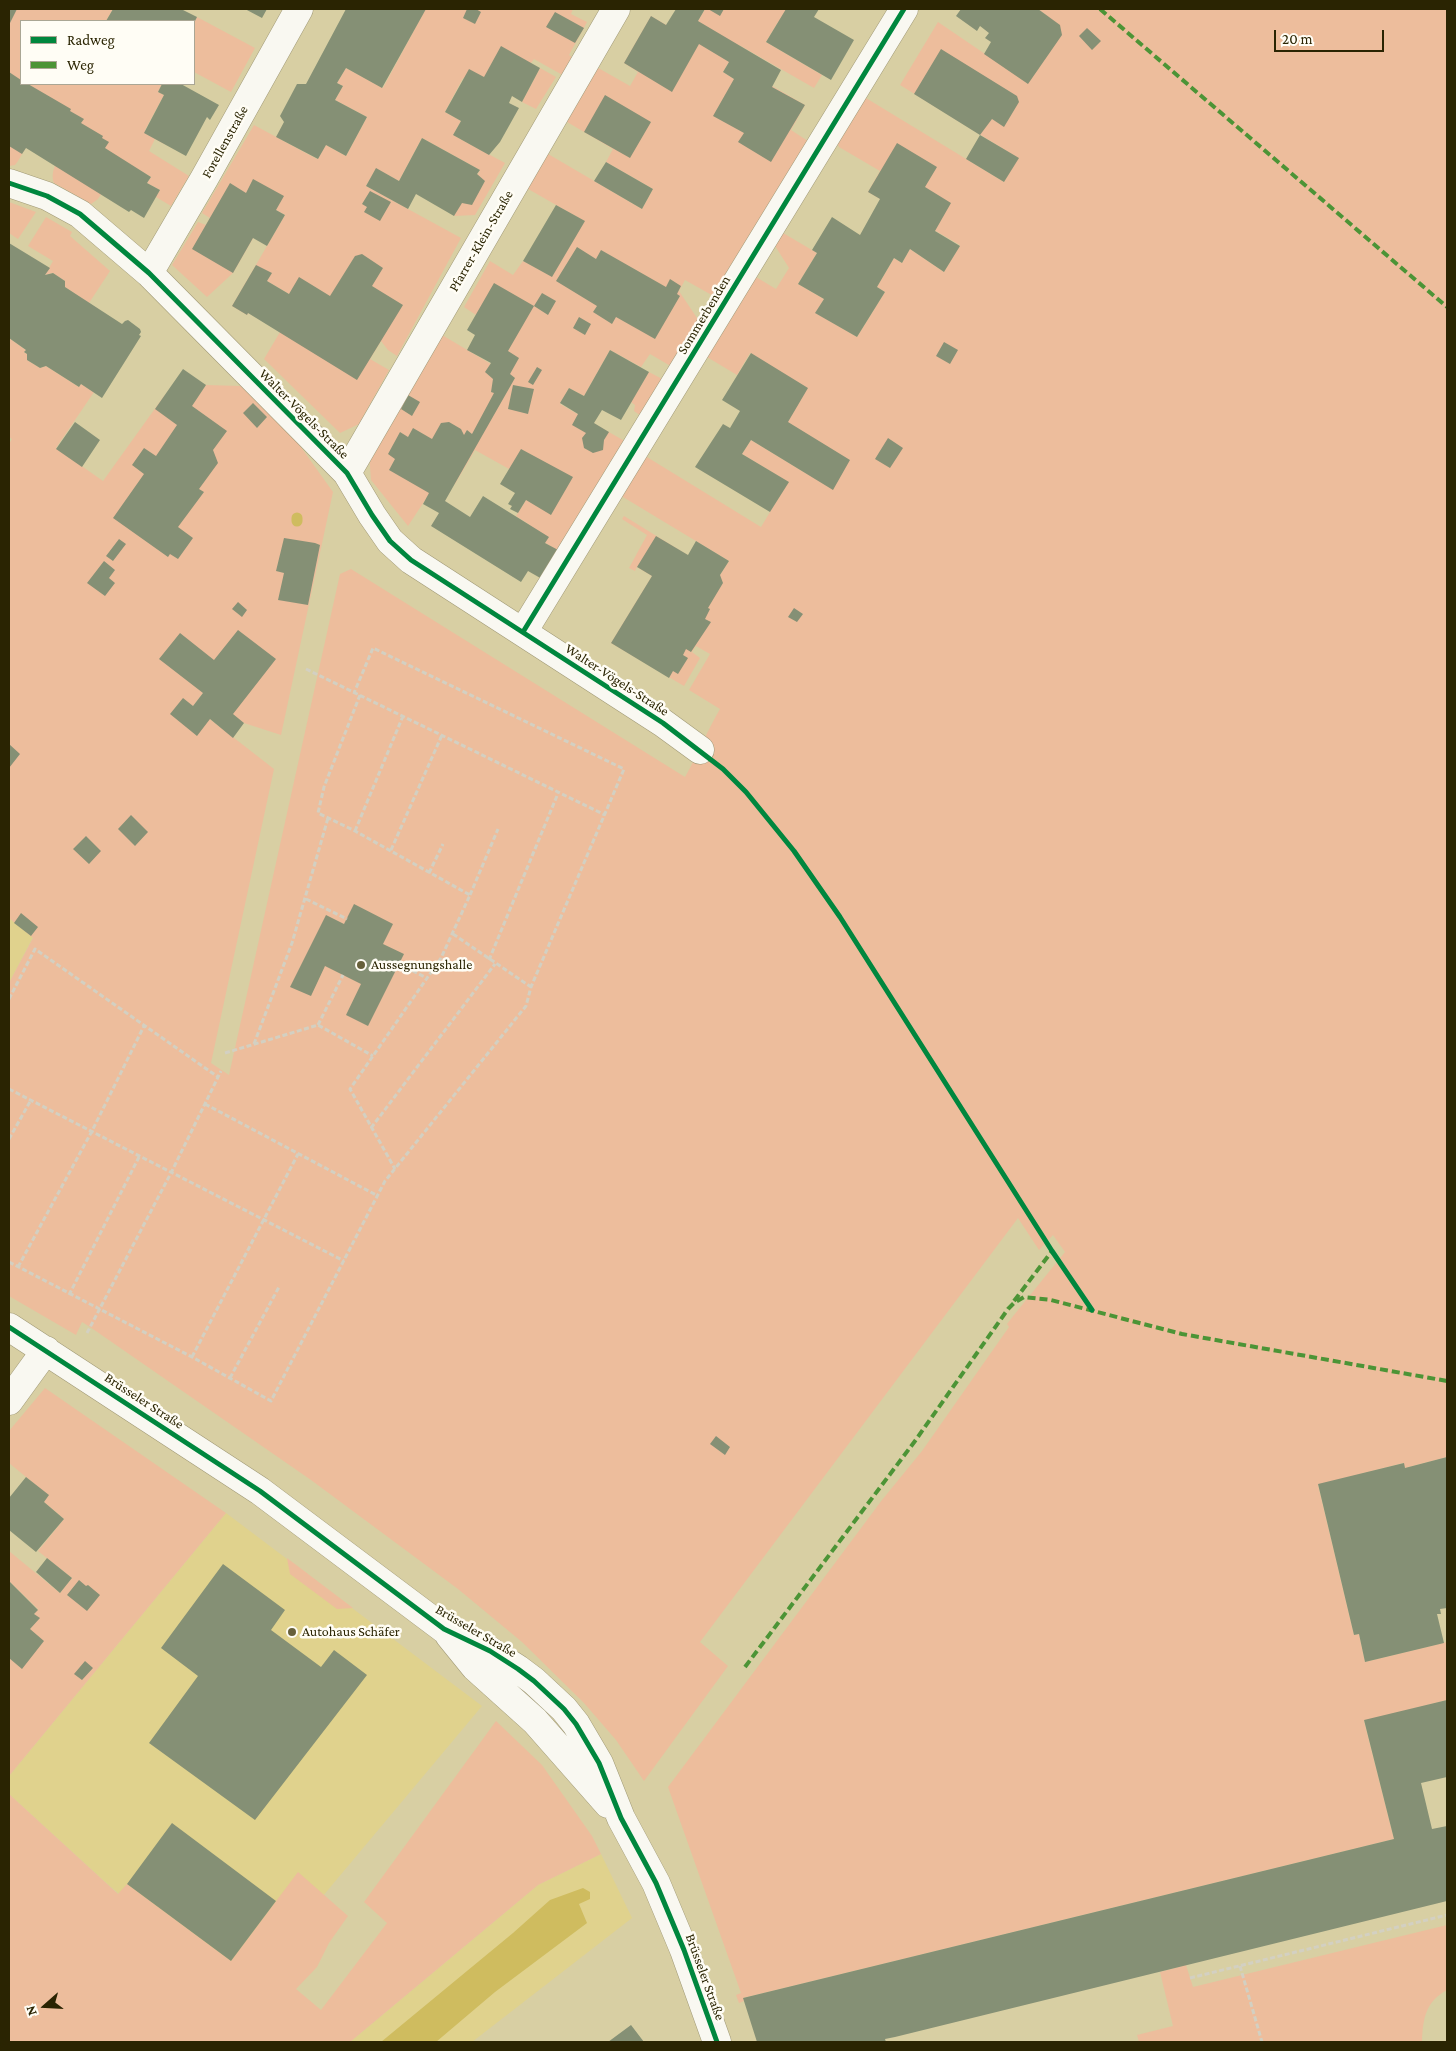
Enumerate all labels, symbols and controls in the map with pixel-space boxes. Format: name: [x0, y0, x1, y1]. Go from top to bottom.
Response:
legend: [20, 20, 195, 85]
scale bar: [1276, 20, 1386, 52]
text: 20 m: [1282, 31, 1313, 47]
text: Radweg: [67, 32, 115, 48]
text: Weg: [67, 57, 94, 73]
street label: Forellenstraße: [198, 103, 252, 181]
street label: Pfarrer-Klein-Straße: [445, 187, 517, 295]
street label: Sommerbenden: [674, 273, 734, 357]
street label: Walter-Vögels-Straße: [255, 365, 353, 463]
street label: Walter-Vögels-Straße: [562, 640, 672, 720]
place label: Aussegnungshalle: [371, 957, 472, 973]
marker: Aussegnungshalle: [355, 959, 367, 971]
street label: Brüsseler Straße: [101, 1369, 187, 1433]
street label: Brüsseler Straße: [432, 1601, 520, 1661]
place label: Autohaus Schäfer: [302, 1624, 400, 1640]
marker: Autohaus Schäfer: [286, 1626, 298, 1638]
street label: Brüsseler Straße: [682, 1931, 728, 2023]
north arrow: [20, 1981, 70, 2031]
text: N: [22, 2004, 40, 2018]

